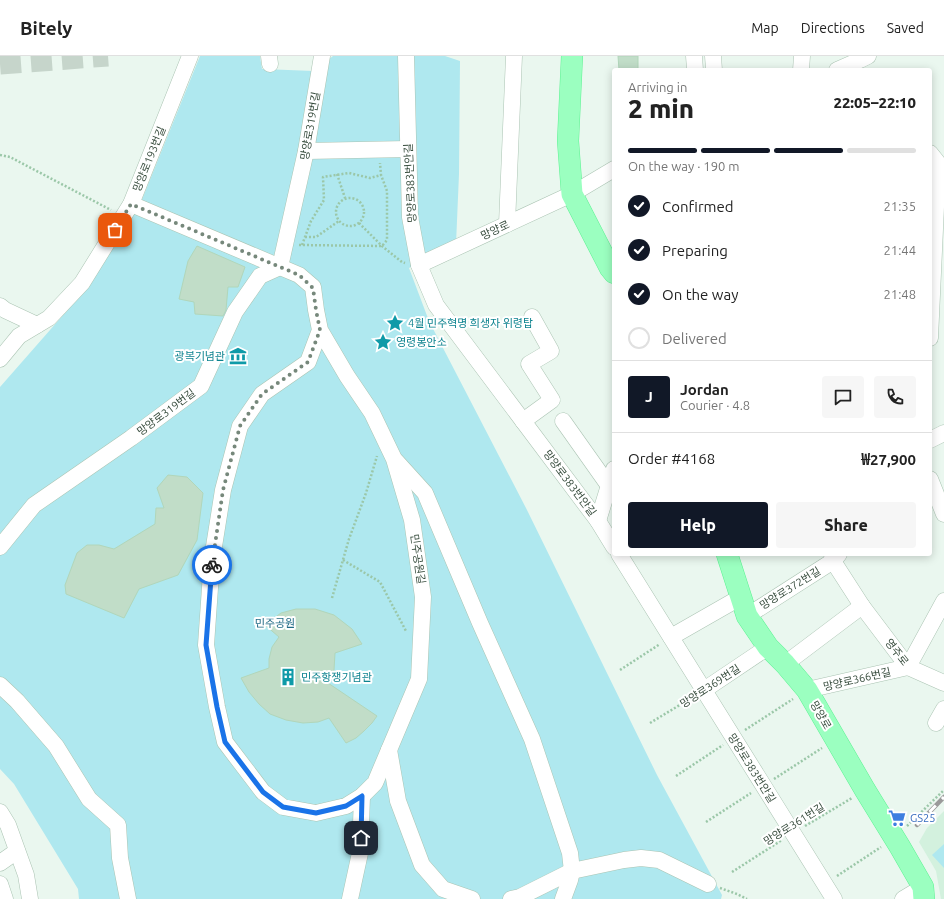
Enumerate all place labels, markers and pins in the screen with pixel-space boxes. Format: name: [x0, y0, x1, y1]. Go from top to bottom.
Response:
pin: [98, 213, 132, 247]
place icon: 4월 민주혁명 희생자 위령탑: [385, 313, 405, 333]
place label: 4월 민주혁명 희생자 위령탑: [408, 317, 533, 329]
place icon: 영령봉안소: [373, 332, 393, 352]
place label: 영령봉안소: [396, 336, 447, 348]
museum icon: 광복기념관: [228, 346, 248, 366]
place label: 광복기념관: [174, 350, 225, 362]
building icon: 민주항쟁기념관: [278, 667, 298, 687]
place label: 민주항쟁기념관: [301, 671, 372, 683]
supermarket icon: GS25: [887, 808, 907, 828]
place label: GS25: [910, 812, 935, 824]
pin: [344, 821, 378, 855]

